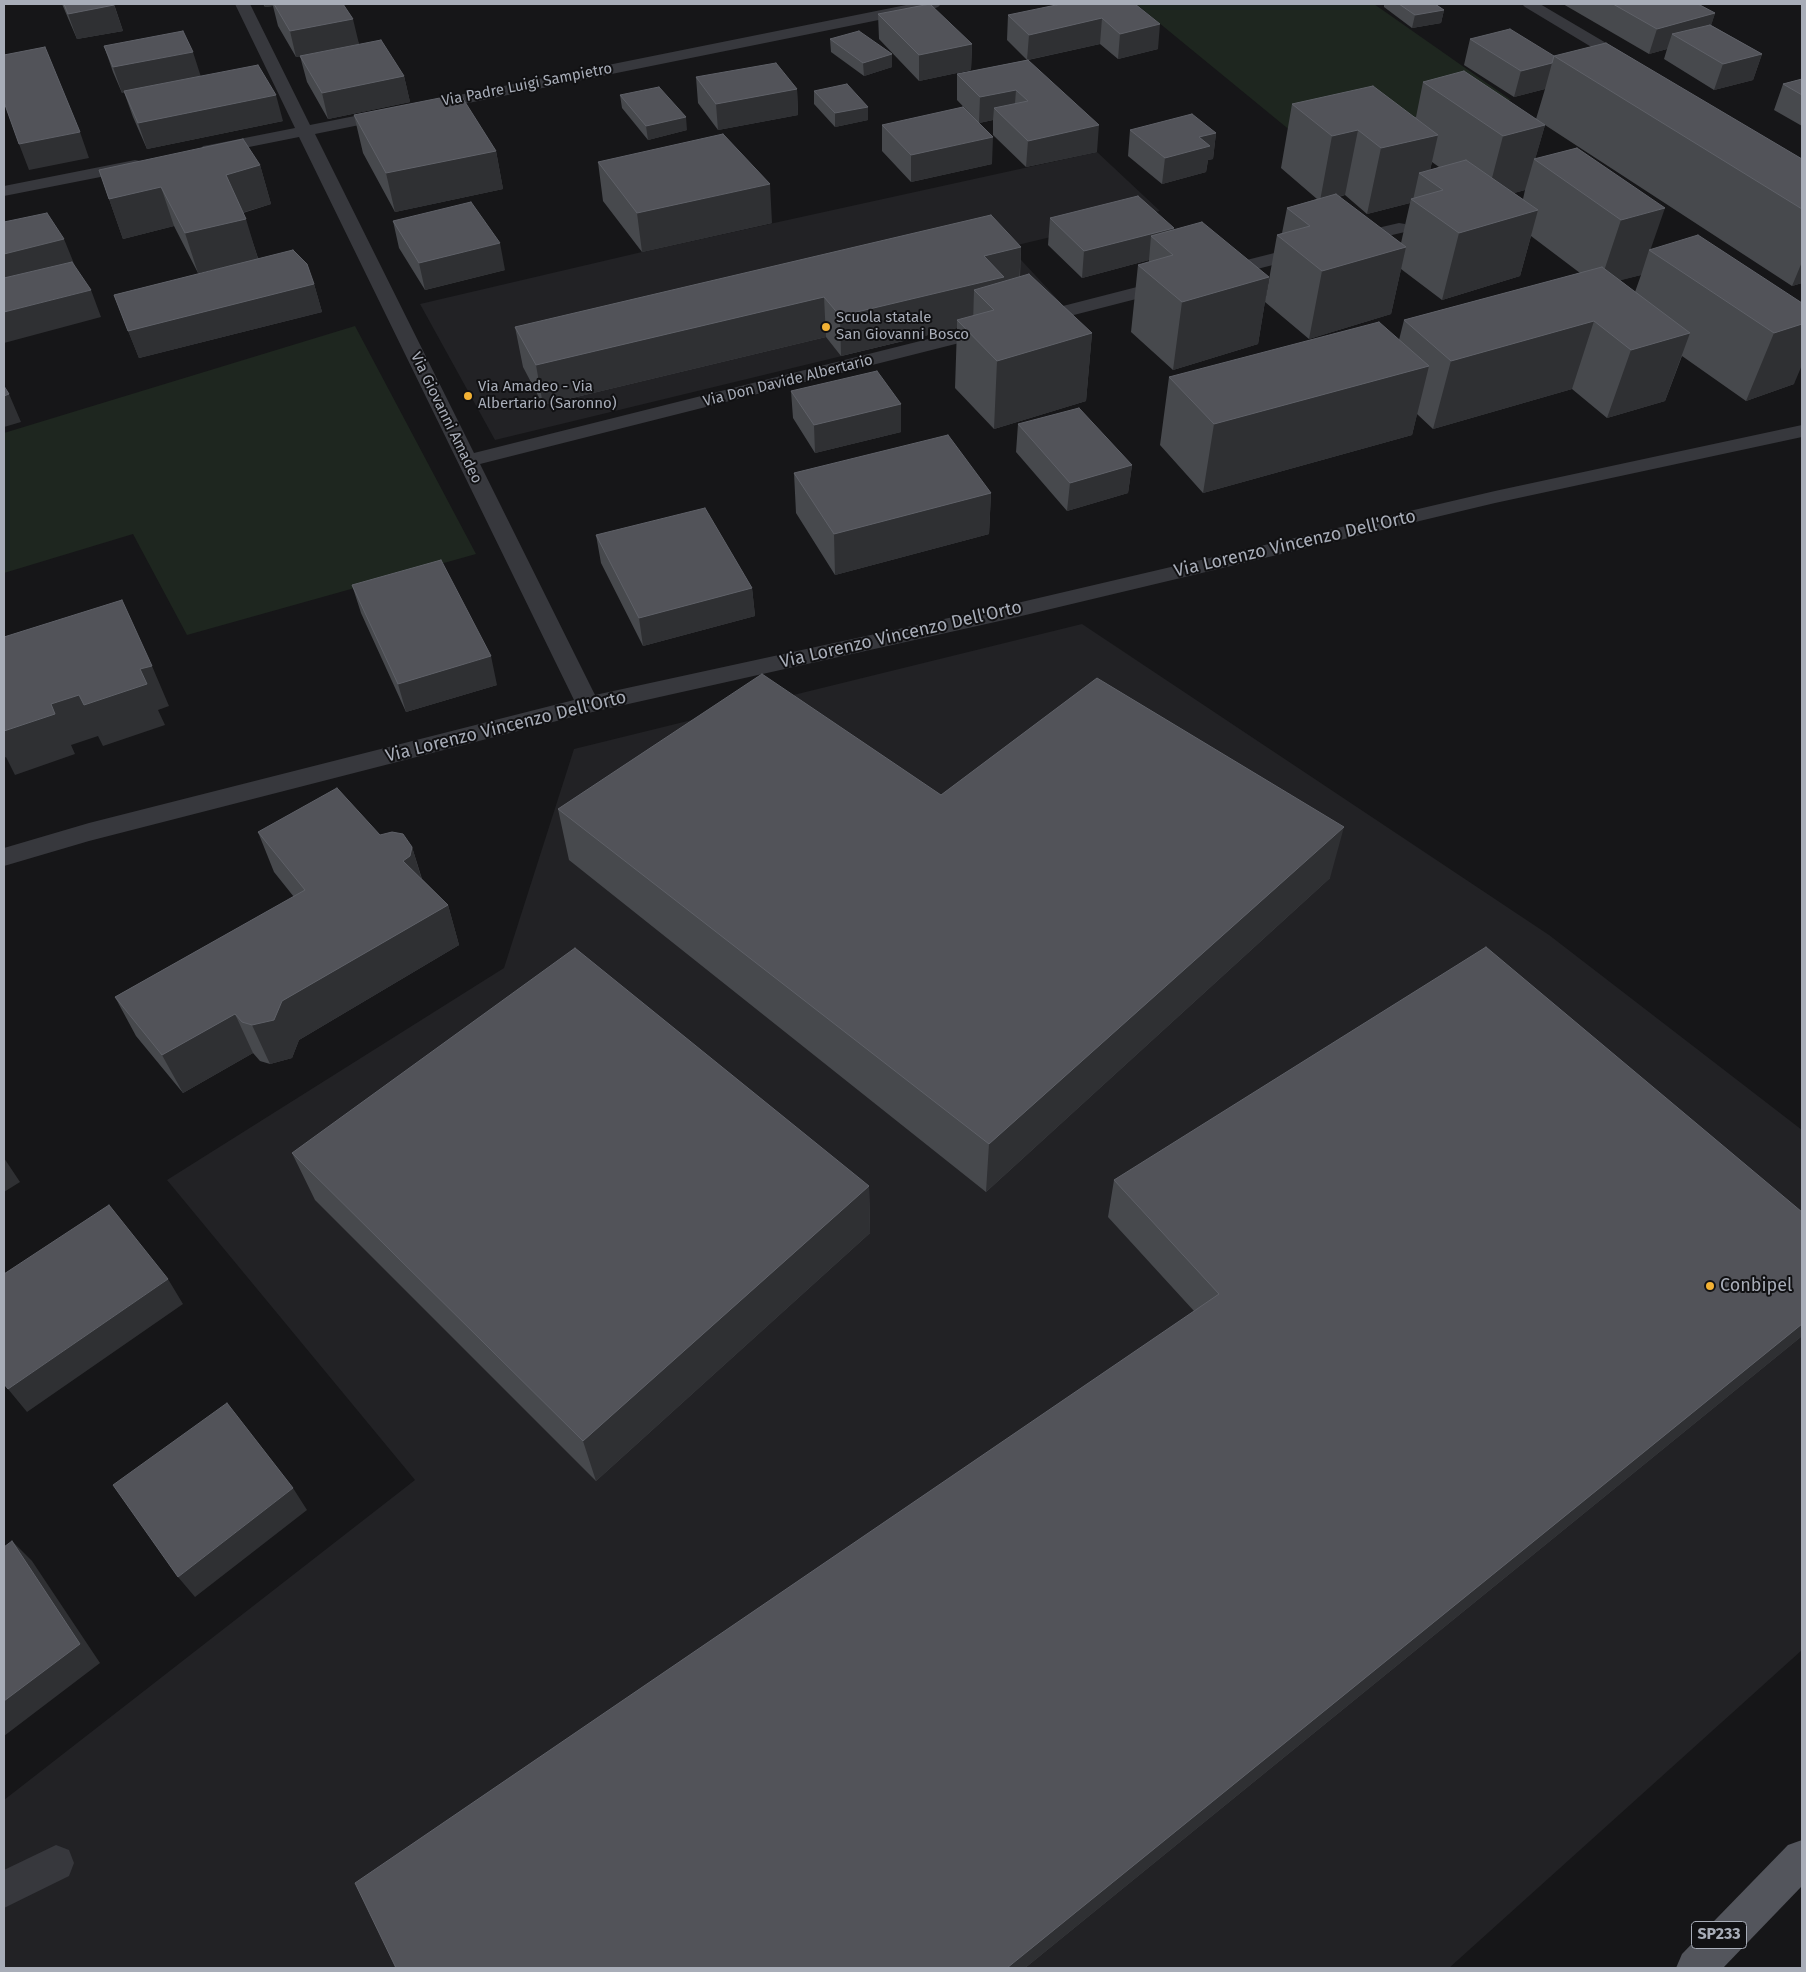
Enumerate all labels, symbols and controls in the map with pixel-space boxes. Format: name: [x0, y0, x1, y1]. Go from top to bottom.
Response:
street label: Via Padre Luigi Sampietro: [440, 60, 614, 110]
place label: Scuola statale San Giovanni Bosco: [836, 309, 969, 344]
marker: Scuola statale San Giovanni Bosco: [820, 321, 832, 333]
street label: Via Giovanni Amadeo: [406, 349, 486, 487]
street label: Via Don Davide Albertario: [701, 351, 875, 411]
place label: Via Amadeo - Via Albertario (Saronno): [478, 378, 617, 413]
marker: Via Amadeo - Via Albertario (Saronno): [462, 390, 474, 402]
street label: Via Lorenzo Vincenzo Dell'Orto: [1172, 506, 1418, 582]
street label: Via Lorenzo Vincenzo Dell'Orto: [778, 597, 1024, 673]
street label: Via Lorenzo Vincenzo Dell'Orto: [383, 687, 629, 767]
place label: Conbipel: [1720, 1275, 1792, 1297]
marker: Conbipel: [1704, 1280, 1716, 1292]
road number: SP233: [1692, 1922, 1746, 1948]

